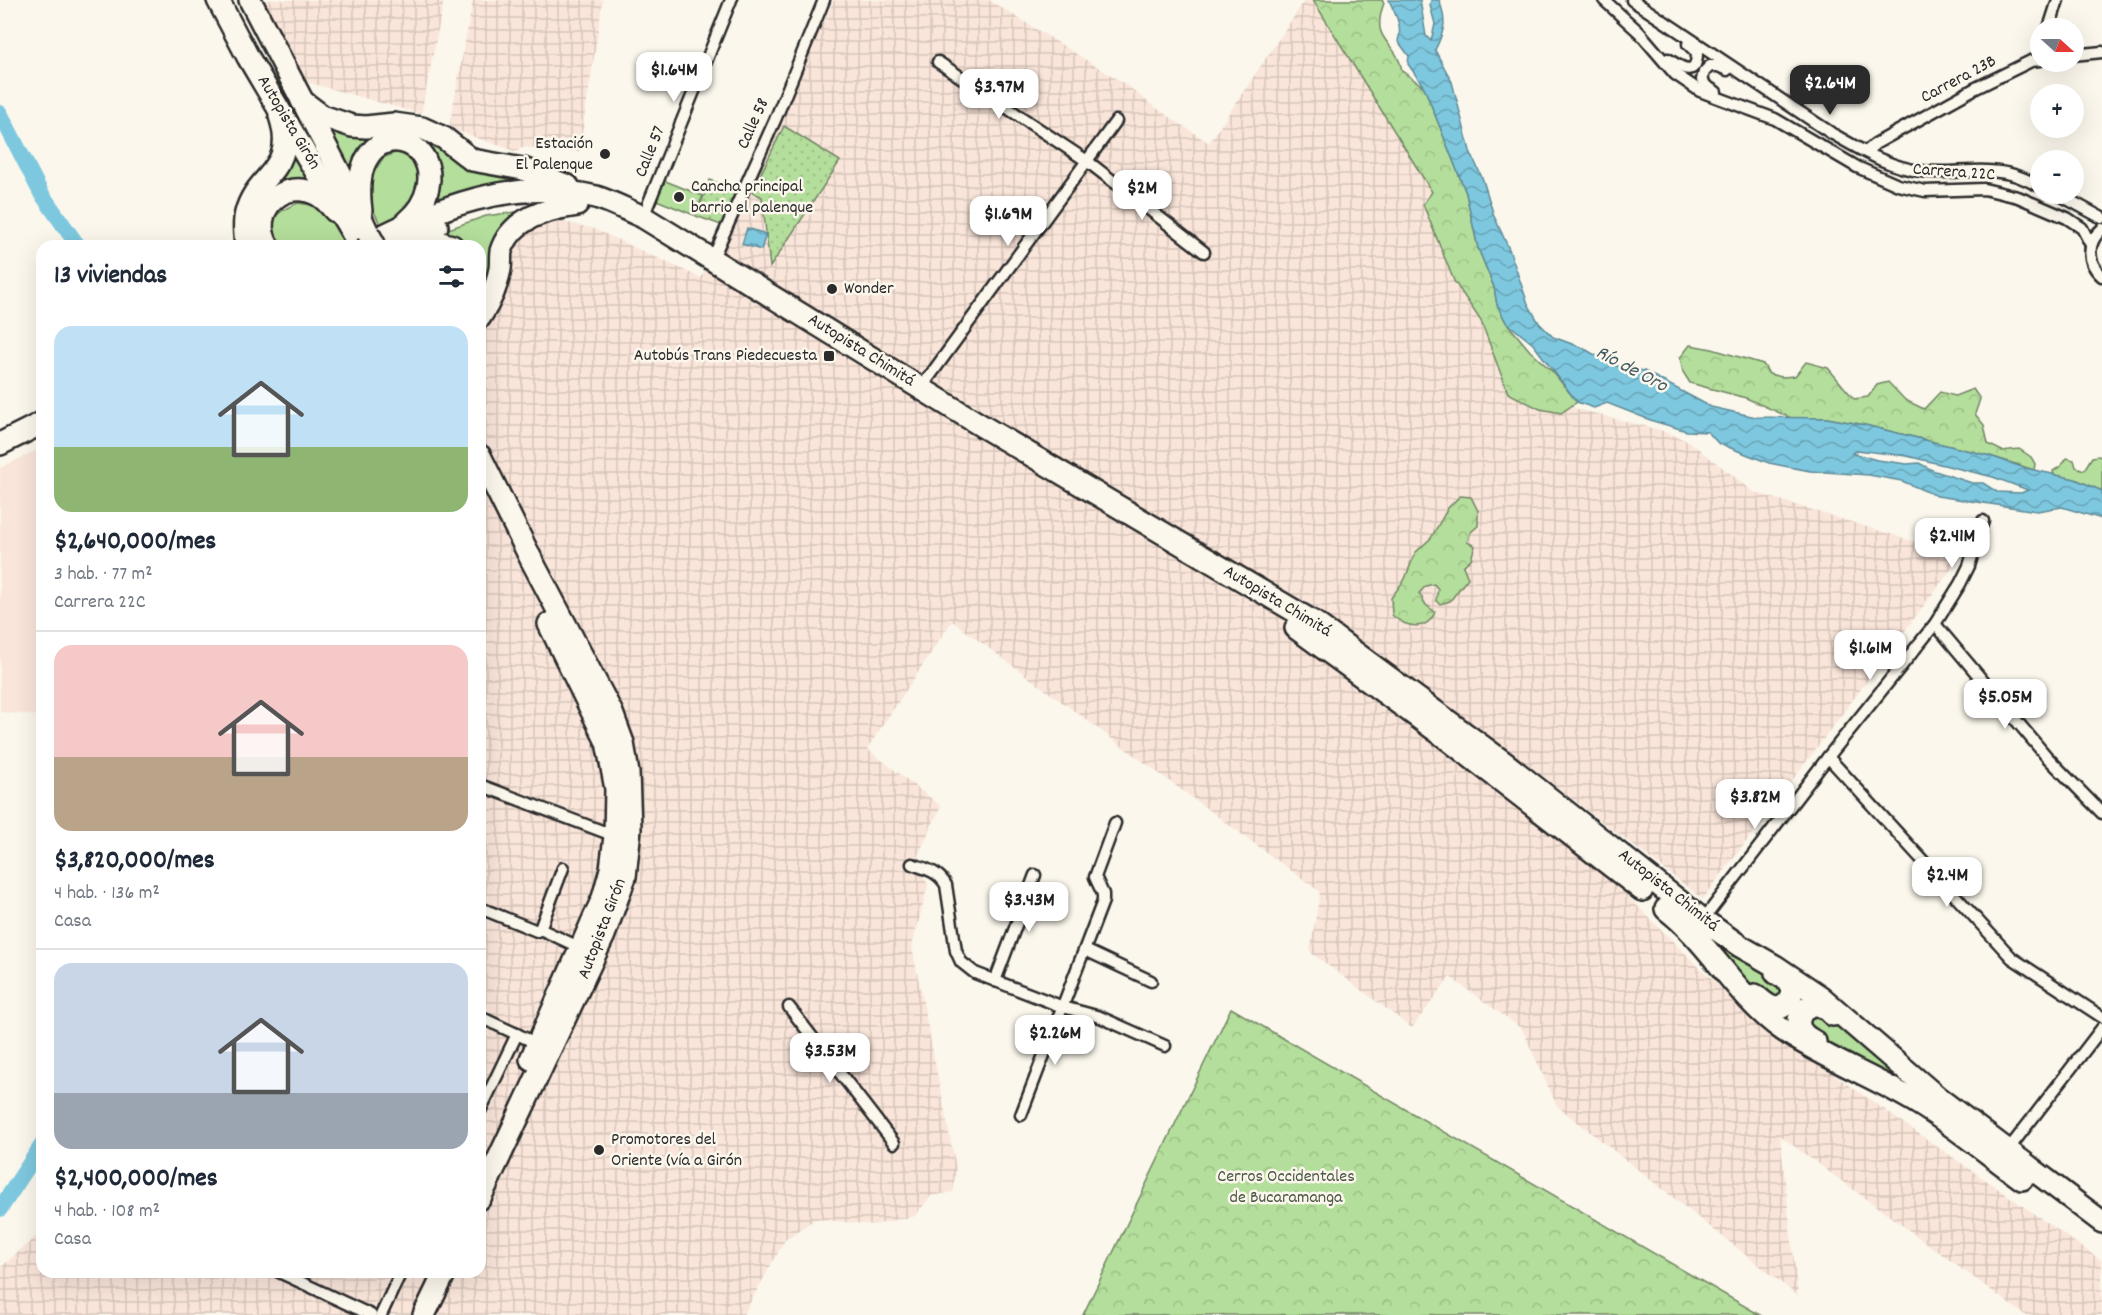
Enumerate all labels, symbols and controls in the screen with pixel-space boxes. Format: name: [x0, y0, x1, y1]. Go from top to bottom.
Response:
north arrow: [2030, 18, 2084, 72]
map controls: [2030, 18, 2084, 204]
street label: Carrera 23B: [1917, 50, 2001, 110]
pin: $1.64M: [625, 52, 723, 103]
text: $1.64M: [650, 57, 698, 85]
pin: $2.64M: [1781, 65, 1879, 116]
pin: $3.97M: [950, 69, 1048, 120]
text: $2.64M: [1804, 70, 1856, 98]
street label: Autopista Girón: [250, 71, 326, 175]
text: $3.97M: [974, 74, 1024, 102]
button: +: [2030, 84, 2084, 138]
street label: Calle 58: [732, 94, 776, 154]
street label: Calle 57: [629, 123, 673, 181]
place label: Estación El Palenque: [516, 132, 593, 178]
marker: Estación El Palenque: [598, 147, 612, 161]
button: −: [2030, 150, 2084, 204]
street label: Carrera 22C: [1912, 158, 1996, 188]
pin: $2M: [1113, 170, 1171, 221]
place label: Cancha principal barrio el palenque: [691, 175, 813, 221]
text: $2M: [1127, 175, 1157, 203]
marker: Cancha principal barrio el palenque: [672, 190, 686, 204]
pin: $1.69M: [959, 196, 1057, 247]
text: $1.69M: [984, 201, 1032, 229]
text: 13 viviendas: [54, 258, 167, 295]
icon: filters: [435, 260, 468, 293]
place label: Wonder: [844, 277, 894, 302]
marker: Wonder: [825, 282, 839, 296]
street label: Autopista Chimitá: [803, 308, 920, 394]
water label: Río de Oro: [1590, 339, 1673, 401]
place label: Autobús Trans Piedecuesta: [634, 344, 818, 369]
marker: Autobús Trans Piedecuesta: [822, 349, 836, 363]
icon: home: [207, 365, 315, 473]
pin: $2.41M: [1903, 518, 2001, 569]
text: $2.41M: [1929, 523, 1975, 551]
text: $2,640,000/mes: [54, 524, 216, 561]
street label: Autopista Chimitá: [1218, 560, 1336, 644]
text: 3 hab. · 77 m²: [54, 561, 153, 589]
text: Carrera 22C: [54, 589, 146, 617]
pin: $1.61M: [1821, 630, 1919, 681]
text: $1.61M: [1848, 635, 1892, 663]
pin: $5.05M: [1956, 679, 2054, 730]
icon: home: [207, 684, 315, 792]
text: $5.05M: [1978, 684, 2032, 712]
pin: $3.82M: [1706, 779, 1804, 830]
text: $3.82M: [1730, 784, 1780, 812]
text: $3,820,000/mes: [54, 843, 215, 880]
street label: Autopista Chimitá: [1612, 843, 1724, 939]
pin: $2.4M: [1905, 857, 1989, 908]
text: $2.4M: [1926, 862, 1968, 890]
street label: Autopista Girón: [572, 875, 634, 983]
text: 4 hab. · 136 m²: [54, 880, 160, 908]
pin: $3.43M: [980, 882, 1078, 933]
text: $3.43M: [1003, 887, 1055, 915]
text: Casa: [54, 908, 91, 936]
icon: home: [207, 1002, 315, 1110]
pin: $2.26M: [1006, 1015, 1104, 1066]
text: $2.26M: [1029, 1020, 1081, 1048]
pin: $3.53M: [781, 1033, 879, 1084]
text: $3.53M: [804, 1038, 856, 1066]
place label: Promotores del Oriente (vía a Girón: [611, 1128, 742, 1174]
marker: Promotores del Oriente (vía a Girón: [592, 1143, 606, 1157]
text: $2,400,000/mes: [54, 1161, 218, 1198]
park label: Cerros Occidentales de Bucaramanga: [1217, 1165, 1355, 1211]
text: 4 hab. · 108 m²: [54, 1198, 160, 1226]
text: Casa: [54, 1226, 91, 1254]

